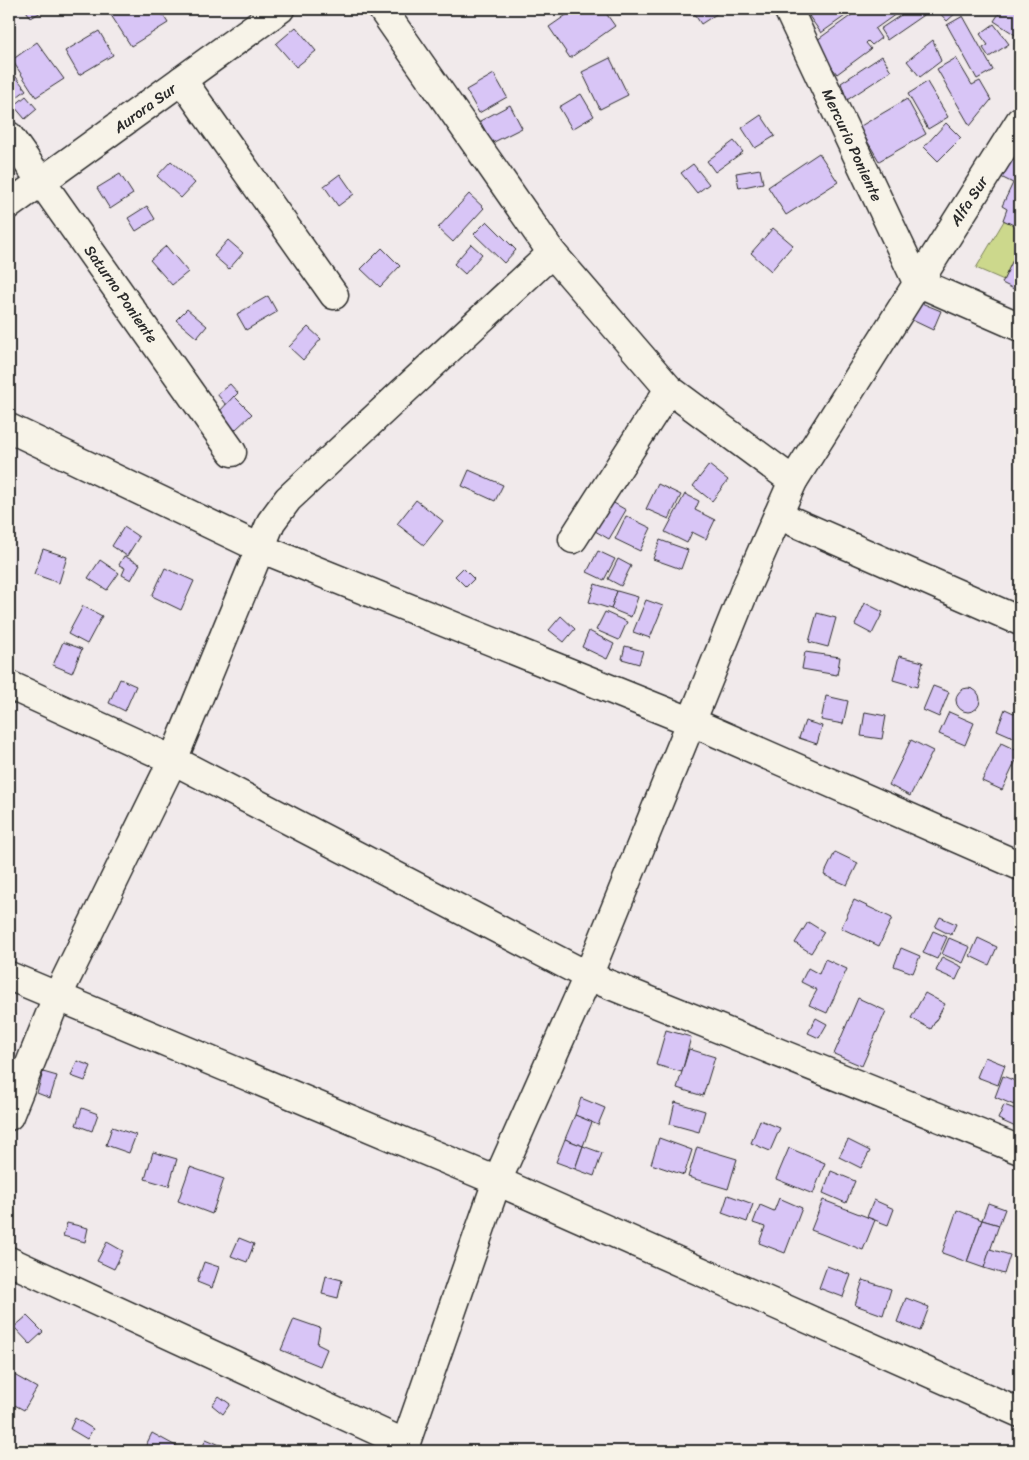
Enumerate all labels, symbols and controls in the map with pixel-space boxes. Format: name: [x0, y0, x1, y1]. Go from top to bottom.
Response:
street label: Aurora Sur: [107, 76, 183, 141]
street label: Mercurio Poniente: [814, 84, 890, 206]
street label: Alfa Sur: [942, 170, 996, 232]
street label: Saturno Poniente: [77, 239, 165, 349]

